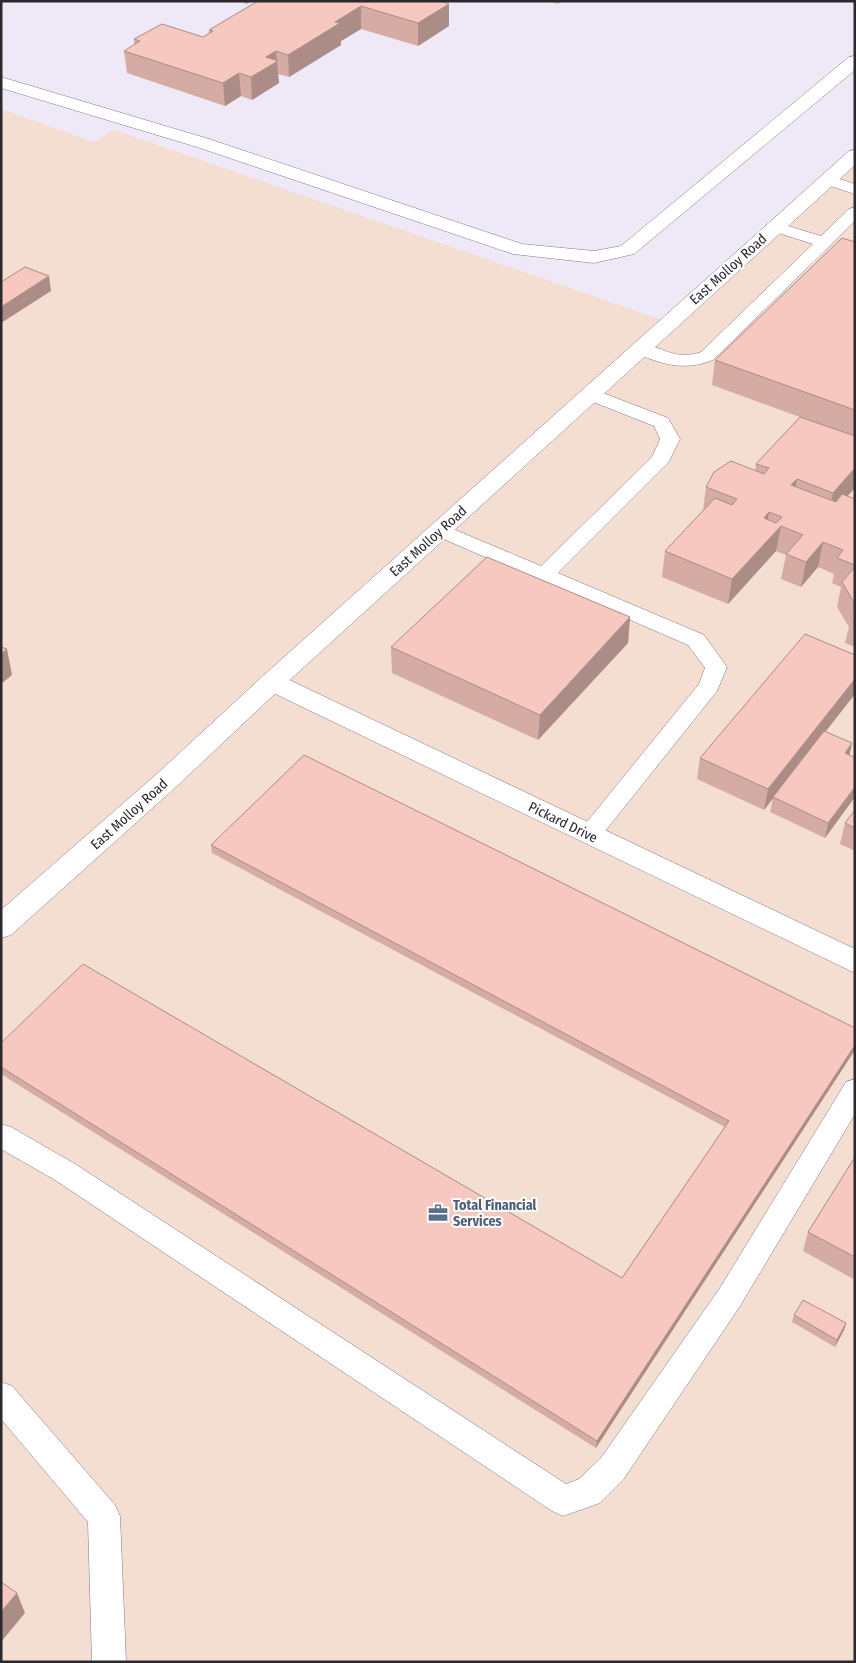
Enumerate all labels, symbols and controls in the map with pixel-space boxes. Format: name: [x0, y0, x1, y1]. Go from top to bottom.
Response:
street label: East Molloy Road: [686, 230, 770, 308]
street label: East Molloy Road: [386, 502, 470, 580]
street label: East Molloy Road: [87, 775, 171, 853]
street label: Pickard Drive: [525, 798, 600, 847]
place label: Total Financial Services: [453, 1197, 537, 1230]
office icon: Total Financial Services: [427, 1202, 449, 1224]

